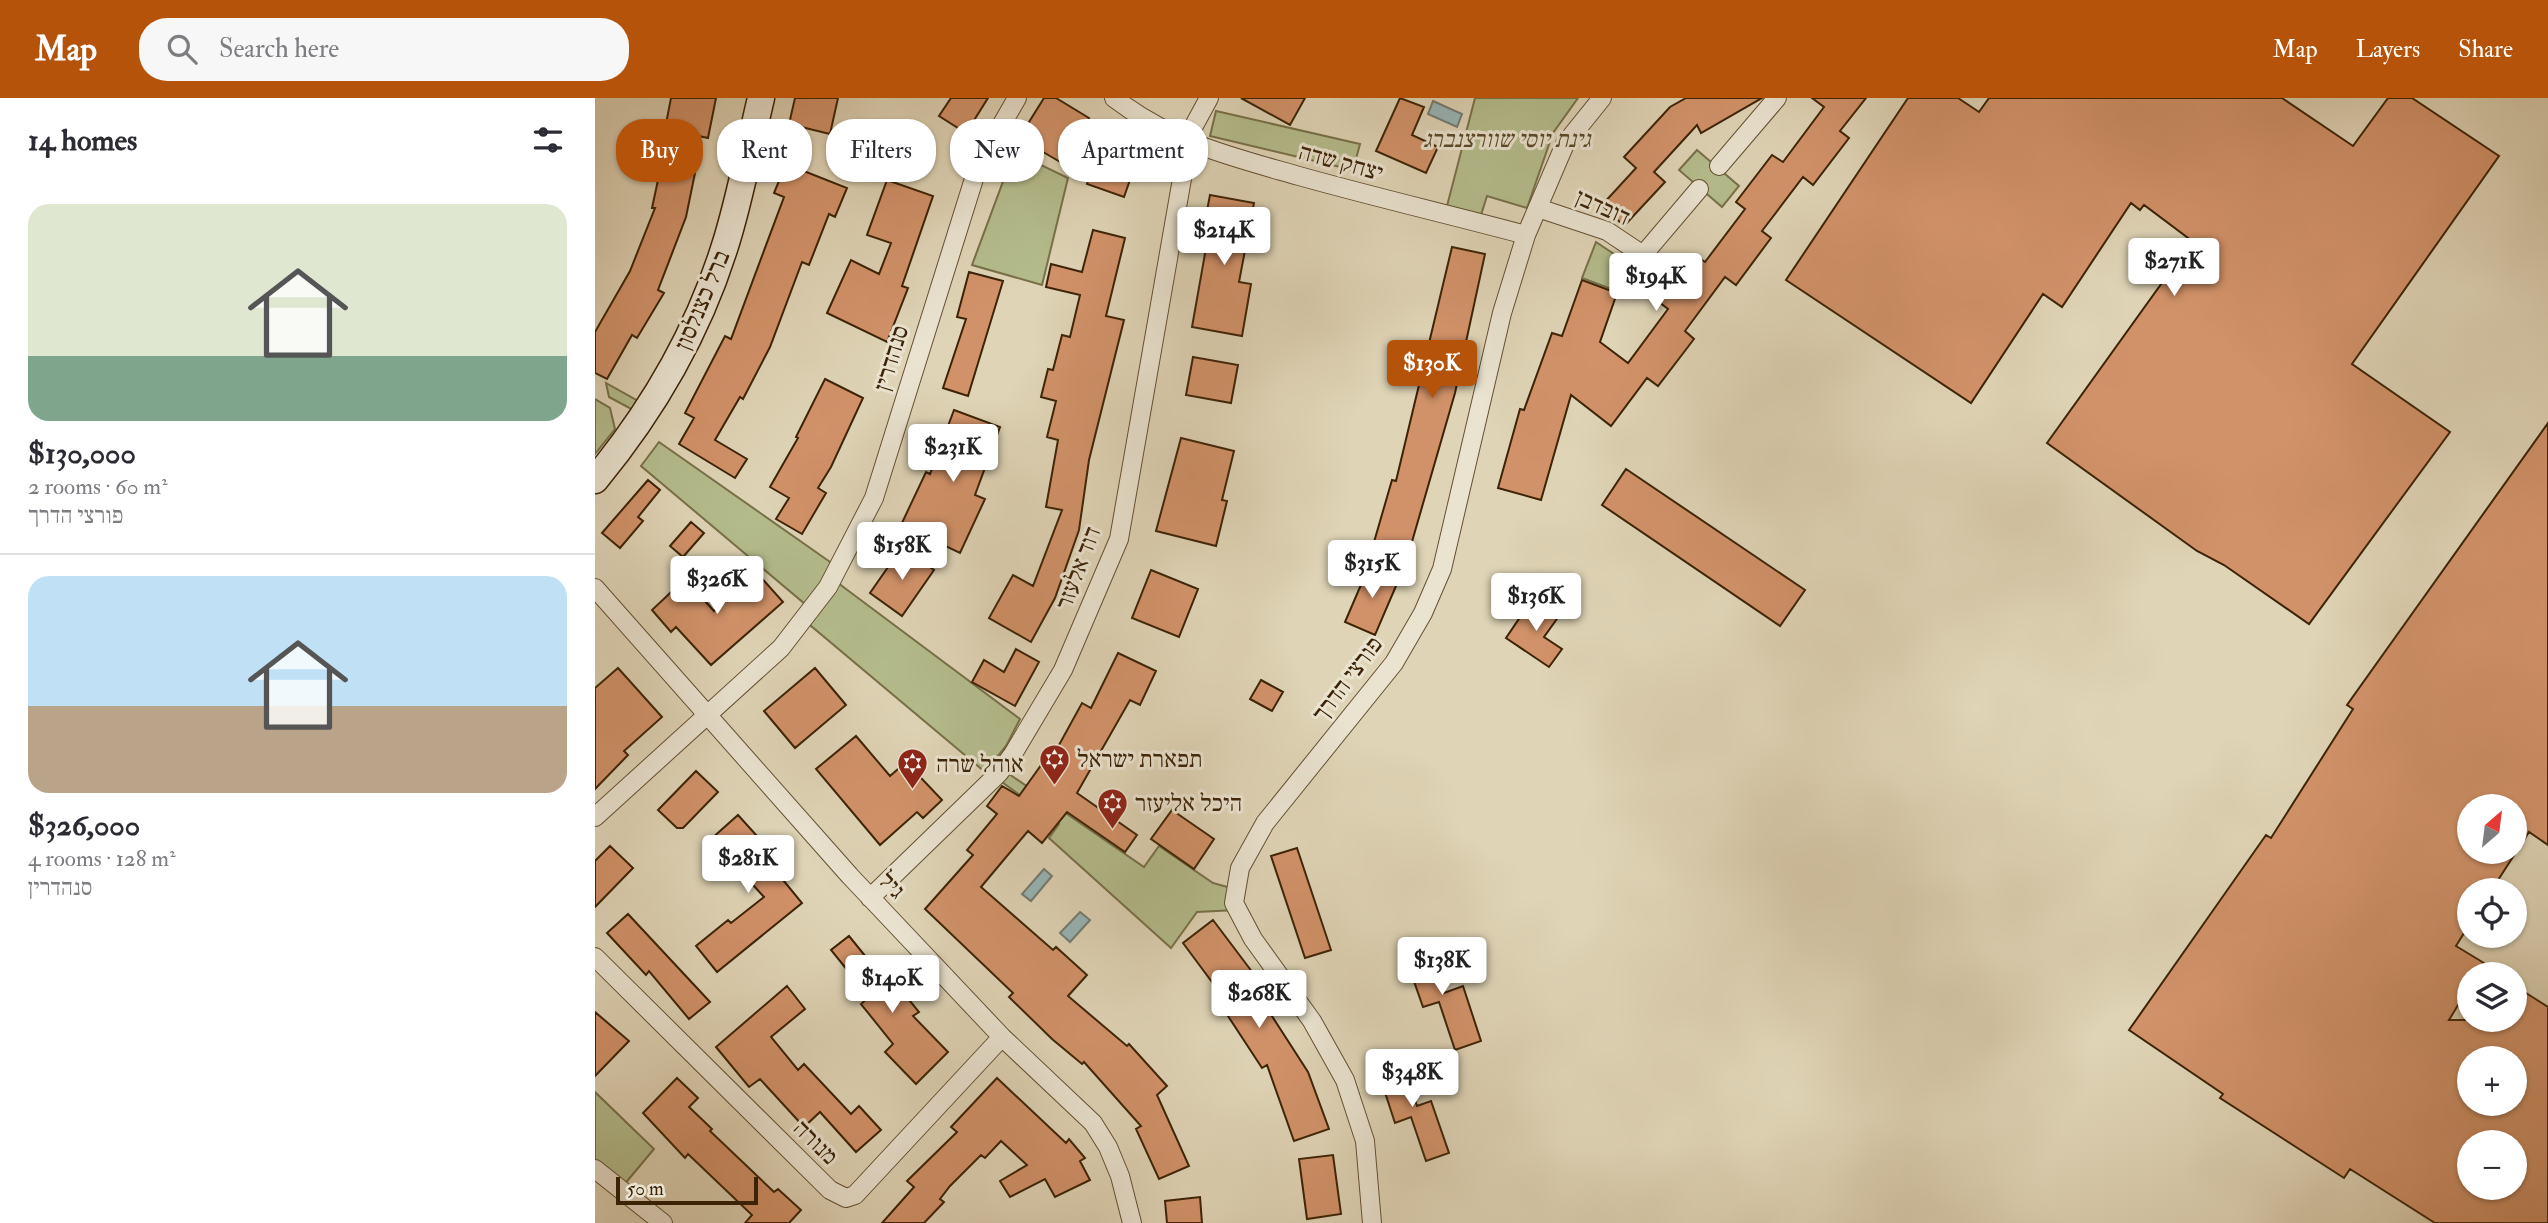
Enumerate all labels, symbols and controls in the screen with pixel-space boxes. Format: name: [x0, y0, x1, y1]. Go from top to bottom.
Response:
search box: [139, 18, 629, 81]
text: Map: [35, 29, 97, 70]
icon: search: [163, 30, 201, 68]
text: Search here: [219, 33, 339, 65]
text: Map: [2273, 34, 2318, 65]
text: Layers: [2356, 34, 2420, 65]
text: Share: [2458, 34, 2513, 65]
chip: Buy: [616, 119, 703, 182]
chip: Rent: [717, 119, 812, 182]
chip: Filters: [826, 119, 936, 182]
chip: New: [950, 119, 1044, 182]
chip: Apartment: [1058, 119, 1208, 182]
icon: filters: [529, 121, 567, 159]
text: 14 homes: [28, 122, 137, 159]
park label: גינת יוסי שוורצנברג: [1423, 124, 1592, 155]
street label: יצחק שדה: [1295, 136, 1387, 189]
street label: דובדבן: [1571, 182, 1635, 233]
pin: $214K: [1175, 208, 1273, 267]
text: $214K: [1193, 215, 1255, 244]
pin: $271K: [2125, 238, 2223, 298]
street label: ברל כצנלסון: [668, 246, 737, 355]
text: $271K: [2144, 246, 2204, 275]
icon: home: [235, 250, 361, 376]
pin: $194K: [1607, 254, 1705, 313]
text: $194K: [1625, 261, 1687, 290]
street label: סנהדרין: [867, 322, 916, 395]
pin: $130K: [1383, 341, 1481, 400]
text: $130K: [1403, 348, 1461, 377]
pin: $231K: [904, 424, 1002, 484]
text: $231K: [924, 432, 982, 461]
text: $130,000: [28, 435, 136, 472]
text: 2 rooms · 60 m²: [28, 472, 168, 501]
text: פורצי הדרך: [28, 501, 123, 530]
pin: $158K: [853, 522, 951, 582]
street label: דוד אלעזר: [1048, 522, 1108, 614]
text: $158K: [873, 530, 931, 559]
pin: $315K: [1323, 540, 1421, 600]
text: $315K: [1344, 548, 1400, 577]
pin: $326K: [668, 556, 766, 616]
text: $326K: [686, 564, 748, 593]
pin: $136K: [1487, 574, 1585, 633]
text: $136K: [1507, 581, 1565, 610]
icon: home: [235, 622, 361, 748]
street label: פורצי הדרך: [1305, 630, 1390, 728]
synagogue icon: תפארת ישראל: [1037, 742, 1071, 786]
place label: תפארת ישראל: [1077, 744, 1203, 775]
synagogue icon: אוהל שרה: [896, 747, 930, 791]
place label: אוהל שרה: [936, 749, 1024, 780]
synagogue icon: היכל אליעזר: [1095, 786, 1129, 830]
place label: היכל אליעזר: [1135, 788, 1242, 819]
north arrow: [2457, 794, 2527, 864]
map controls: [2457, 794, 2527, 1200]
text: $326,000: [28, 807, 140, 844]
pin: $281K: [699, 836, 797, 895]
text: $281K: [718, 843, 778, 872]
text: 4 rooms · 128 m²: [28, 844, 176, 873]
street label: גיל: [871, 865, 912, 906]
text: סנהדרין: [28, 873, 92, 902]
button: locate: [2457, 878, 2527, 948]
pin: $138K: [1393, 937, 1491, 997]
text: $138K: [1414, 945, 1470, 974]
pin: $140K: [843, 956, 941, 1015]
button: layers: [2457, 962, 2527, 1032]
text: $140K: [861, 963, 923, 992]
pin: $268K: [1210, 970, 1308, 1030]
text: $268K: [1227, 978, 1291, 1007]
button: +: [2457, 1046, 2527, 1116]
pin: $348K: [1363, 1049, 1461, 1109]
text: $348K: [1381, 1057, 1443, 1086]
street label: מנורה: [786, 1113, 845, 1172]
button: −: [2457, 1130, 2527, 1200]
scale bar: [616, 1174, 758, 1206]
text: 50 m: [627, 1177, 664, 1201]

